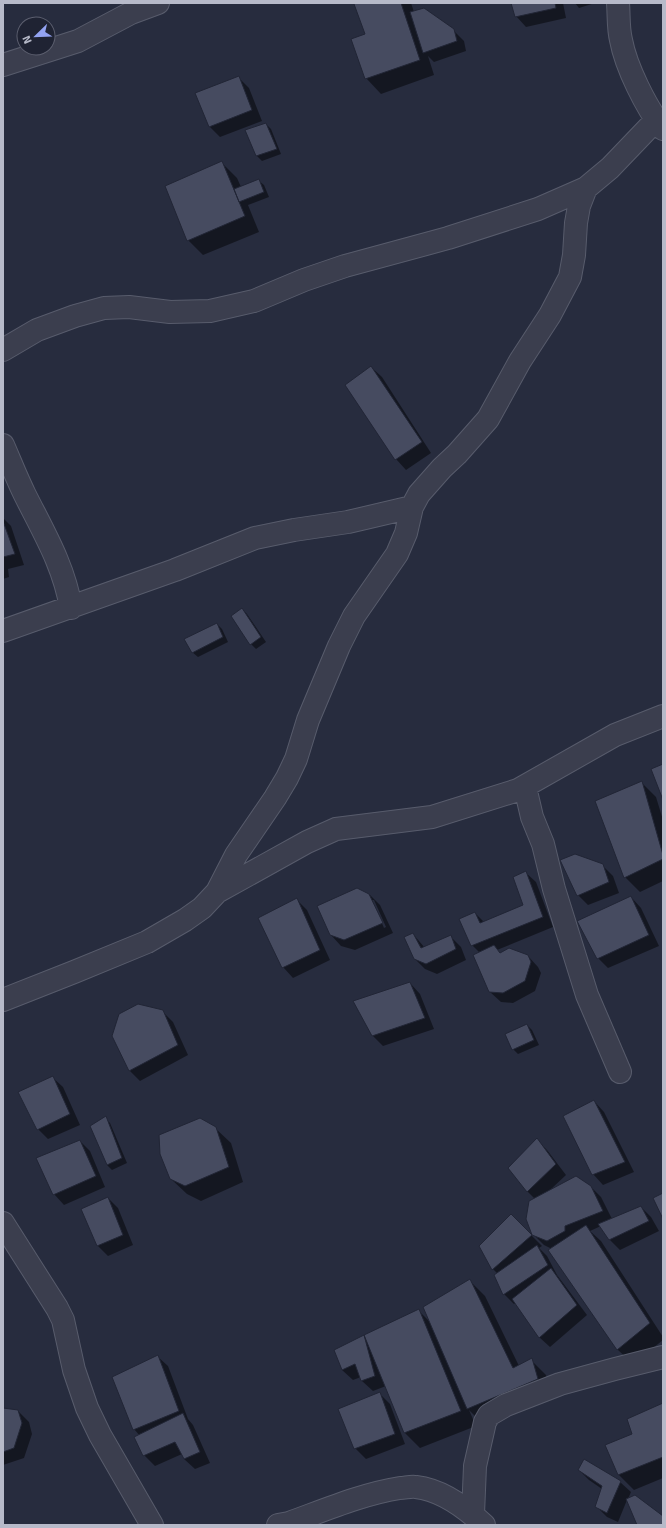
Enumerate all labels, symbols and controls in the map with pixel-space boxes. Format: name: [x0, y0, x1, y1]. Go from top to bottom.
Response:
north arrow: [16, 16, 56, 56]
text: N: [20, 34, 35, 46]

